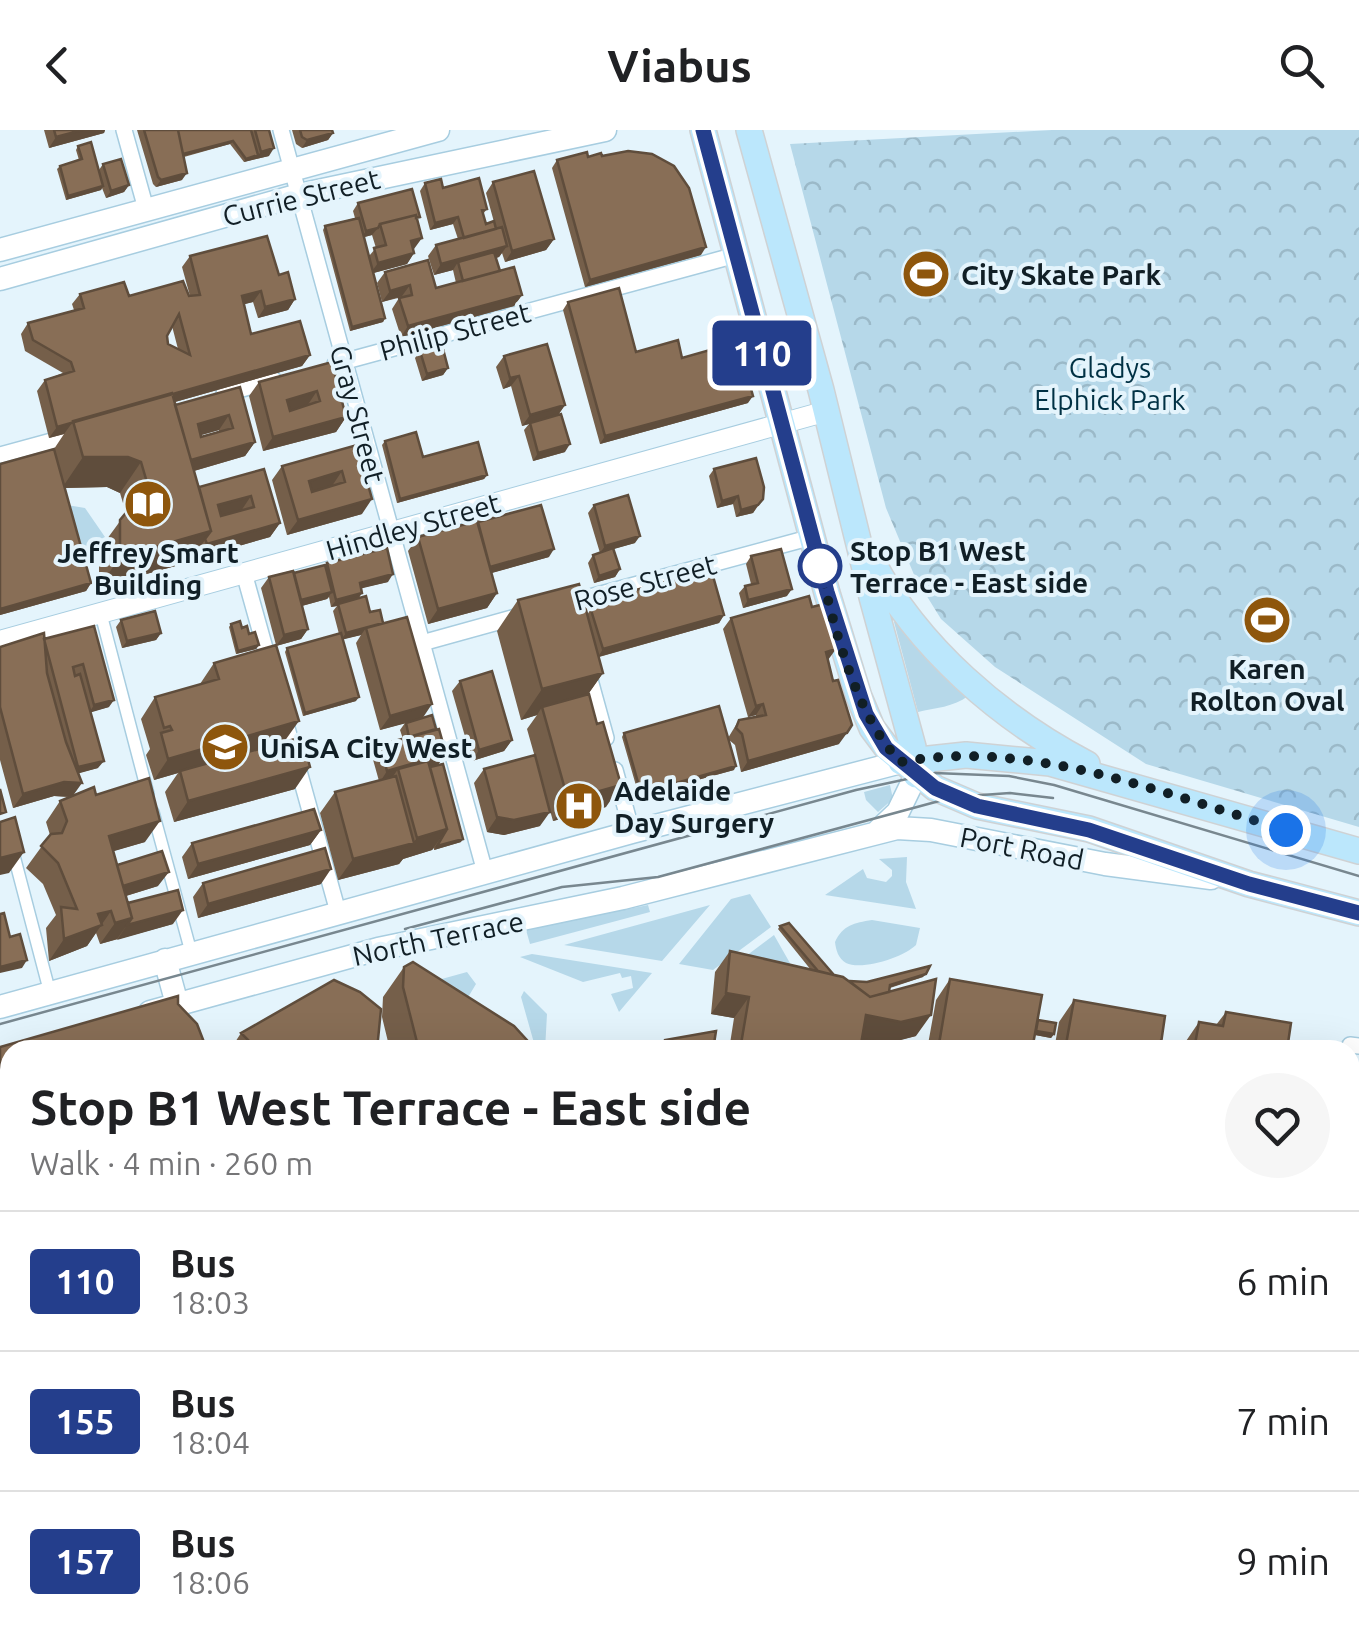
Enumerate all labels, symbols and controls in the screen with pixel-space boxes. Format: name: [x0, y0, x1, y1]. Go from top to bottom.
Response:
icon: back: [30, 38, 85, 93]
icon: search: [1274, 38, 1329, 93]
text: Viabus: [607, 40, 752, 91]
street label: Currie Street: [219, 162, 383, 232]
sports icon: City Skate Park: [900, 248, 952, 300]
place label: City Skate Park: [961, 259, 1161, 290]
street label: Philip Street: [376, 296, 534, 366]
line badge: 110: [704, 320, 820, 386]
text: 110: [732, 333, 792, 373]
street label: Gray Street: [325, 342, 391, 486]
park label: Gladys Elphick Park: [1034, 352, 1186, 415]
library icon: Jeffrey Smart Building: [122, 478, 174, 530]
street label: Hindley Street: [322, 486, 504, 566]
place label: Stop B1 West Terrace - East side: [850, 535, 1088, 598]
place label: Jeffrey Smart Building: [57, 537, 239, 600]
marker: Stop B1 West Terrace - East side: [799, 545, 841, 587]
street label: Rose Street: [570, 548, 720, 616]
sports icon: Karen Rolton Oval: [1241, 594, 1293, 646]
place label: Karen Rolton Oval: [1189, 653, 1345, 716]
school or university icon: UniSA City West: [199, 721, 251, 773]
place label: UniSA City West: [260, 732, 472, 763]
place label: Adelaide Day Surgery: [614, 775, 774, 838]
hospital icon: Adelaide Day Surgery: [553, 780, 605, 832]
your location: [1261, 805, 1311, 855]
street label: Port Road: [957, 821, 1087, 875]
street label: North Terrace: [350, 905, 526, 971]
button: heart: [1225, 1073, 1330, 1178]
text: Stop B1 West Terrace - East side: [30, 1080, 751, 1134]
text: Walk · 4 min · 260 m: [30, 1145, 313, 1181]
text: Bus: [170, 1242, 235, 1284]
text: 6 min: [1236, 1260, 1330, 1302]
text: 110: [55, 1261, 115, 1301]
text: 18:03: [170, 1284, 250, 1320]
text: Bus: [170, 1382, 235, 1424]
text: 7 min: [1236, 1400, 1330, 1442]
text: 155: [55, 1401, 115, 1441]
text: 18:04: [170, 1424, 250, 1460]
text: Bus: [170, 1522, 235, 1564]
text: 9 min: [1236, 1540, 1330, 1582]
text: 157: [55, 1541, 115, 1581]
text: 18:06: [170, 1564, 250, 1600]

